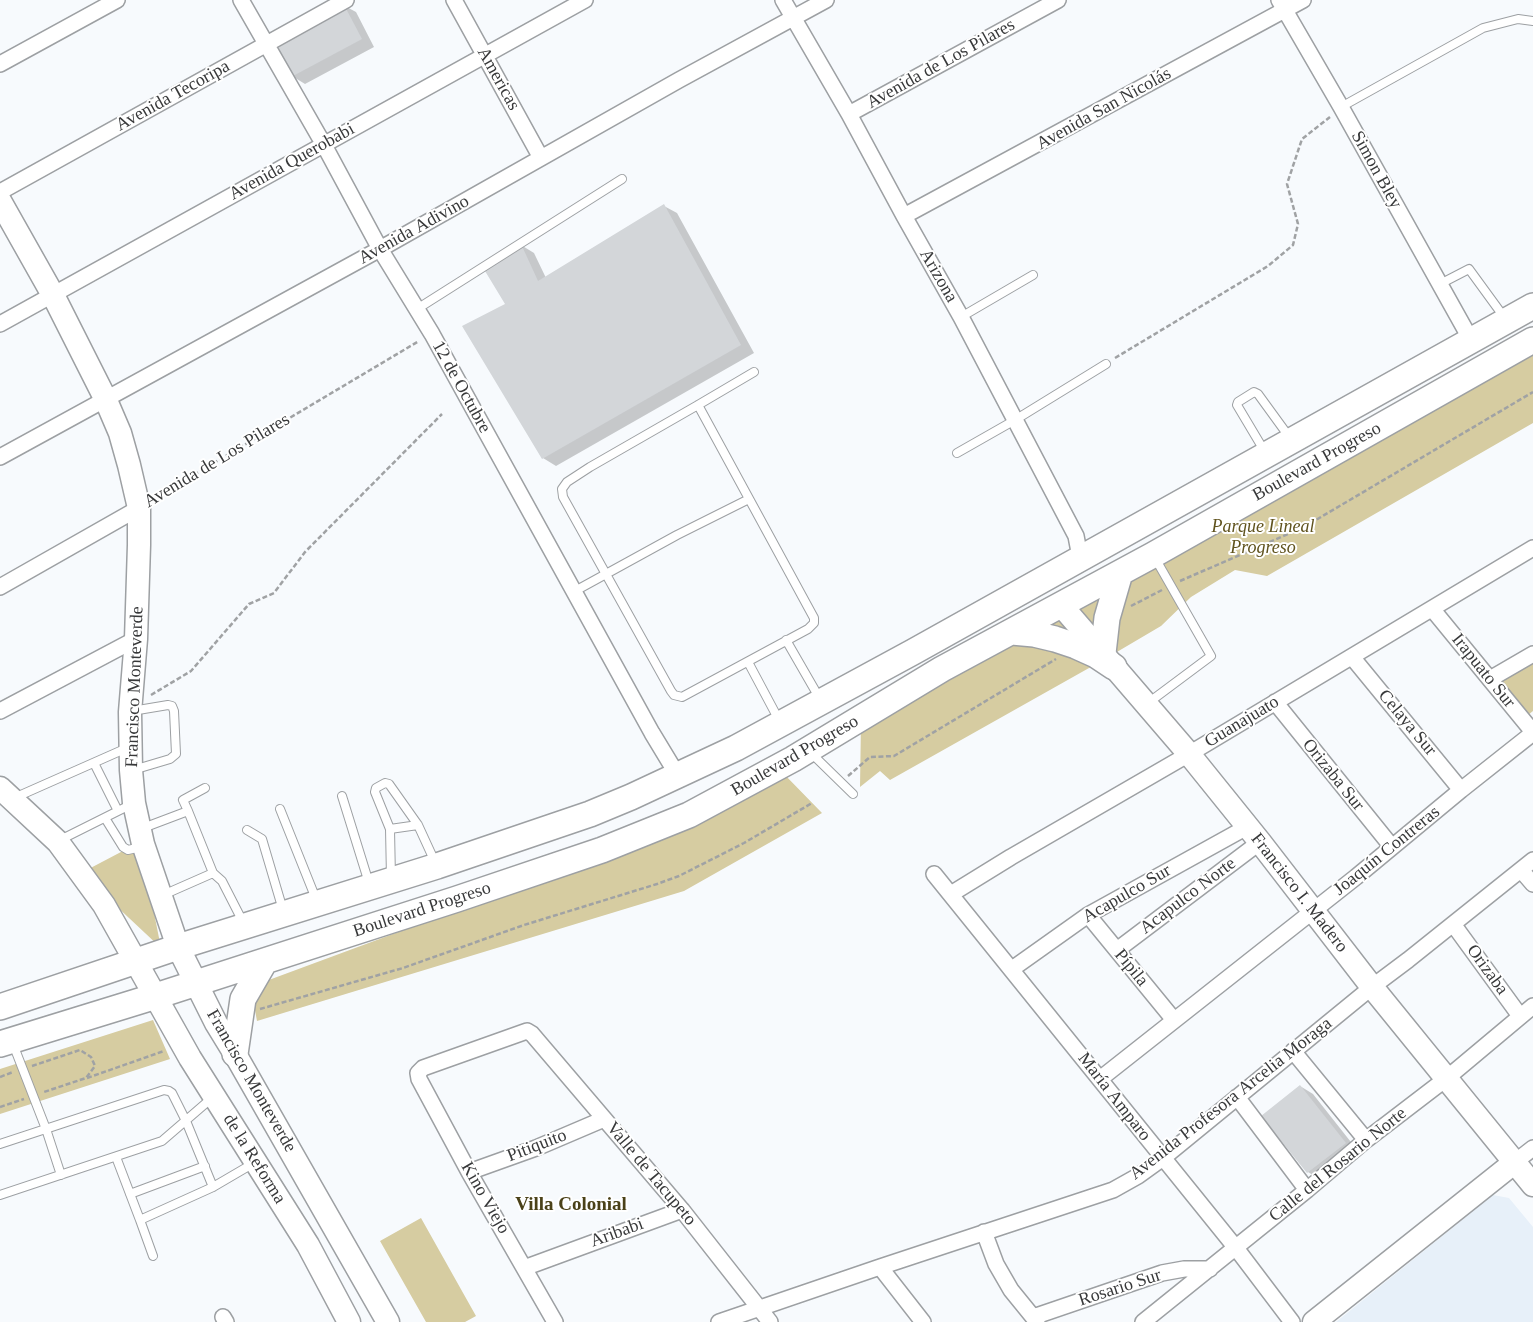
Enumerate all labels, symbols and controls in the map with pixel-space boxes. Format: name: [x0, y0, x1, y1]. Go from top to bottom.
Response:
street label: Avenida de Los Pilares: [863, 14, 1019, 114]
street label: Americas: [472, 44, 524, 114]
street label: Avenida Tecoripa: [112, 56, 234, 136]
street label: Avenida San Nicolás: [1033, 63, 1175, 155]
street label: Avenida Querobabi: [225, 119, 359, 205]
street label: Simon Bley: [1346, 127, 1406, 213]
street label: Avenida Adivino: [355, 191, 473, 269]
street label: Arizona: [914, 245, 962, 307]
street label: 12 de Octubre: [427, 337, 495, 437]
street label: Avenida de Los Pilares: [140, 409, 294, 513]
street label: Boulevard Progreso: [1249, 418, 1385, 506]
park label: Parque Lineal Progreso: [1212, 516, 1314, 558]
street label: Francisco Monteverde: [121, 606, 149, 768]
street label: Irapuato Sur: [1446, 629, 1520, 713]
street label: Celaya Sur: [1373, 686, 1441, 760]
street label: Guanajuato: [1201, 691, 1283, 753]
street label: Boulevard Progreso: [727, 711, 863, 801]
street label: Orizaba Sur: [1297, 735, 1369, 815]
street label: Joaquín Contreras: [1330, 802, 1444, 900]
street label: Francisco I. Madero: [1246, 829, 1352, 957]
street label: Acapulco Norte: [1136, 853, 1240, 939]
street label: Acapulco Sur: [1079, 860, 1175, 928]
street label: Boulevard Progreso: [350, 878, 494, 942]
street label: Orizaba: [1462, 941, 1512, 999]
street label: Pípila: [1109, 945, 1153, 991]
street label: Francisco Monteverde: [201, 1006, 301, 1156]
street label: Avenida Profesora Arcelia Moraga: [1125, 1013, 1337, 1185]
street label: María Amparo: [1073, 1048, 1155, 1146]
street label: Calle del Rosario Norte: [1265, 1103, 1411, 1227]
street label: de la Reforma: [218, 1110, 290, 1208]
street label: Valle de Tacupeto: [601, 1118, 701, 1230]
street label: Pitiquito: [504, 1125, 570, 1167]
street label: Kino Viejo: [456, 1158, 514, 1238]
district label: Villa Colonial: [515, 1194, 627, 1216]
street label: Aribabi: [587, 1213, 647, 1253]
street label: Rosario Sur: [1076, 1265, 1164, 1311]

